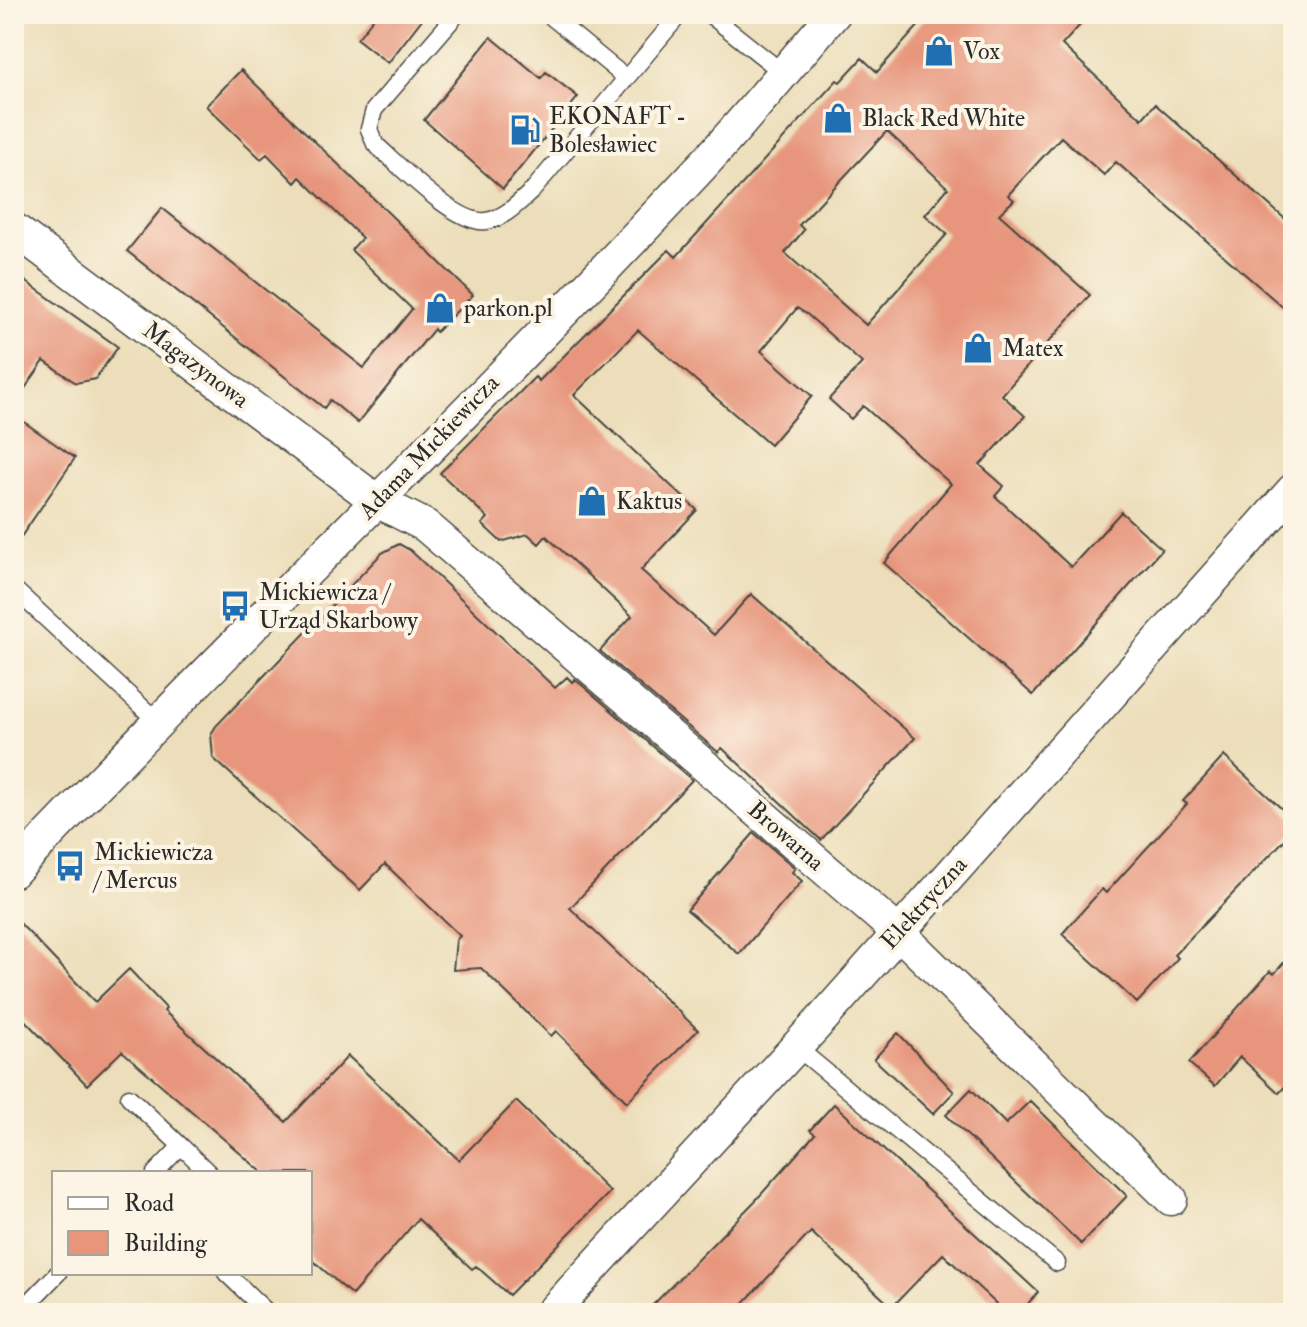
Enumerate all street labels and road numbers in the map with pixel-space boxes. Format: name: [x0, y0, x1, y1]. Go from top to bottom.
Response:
street label: Magazynowa: [137, 315, 256, 416]
street label: Adama Mickiewicza: [351, 367, 507, 527]
street label: Browarna: [741, 794, 832, 879]
street label: Elektryczna: [874, 849, 975, 956]

